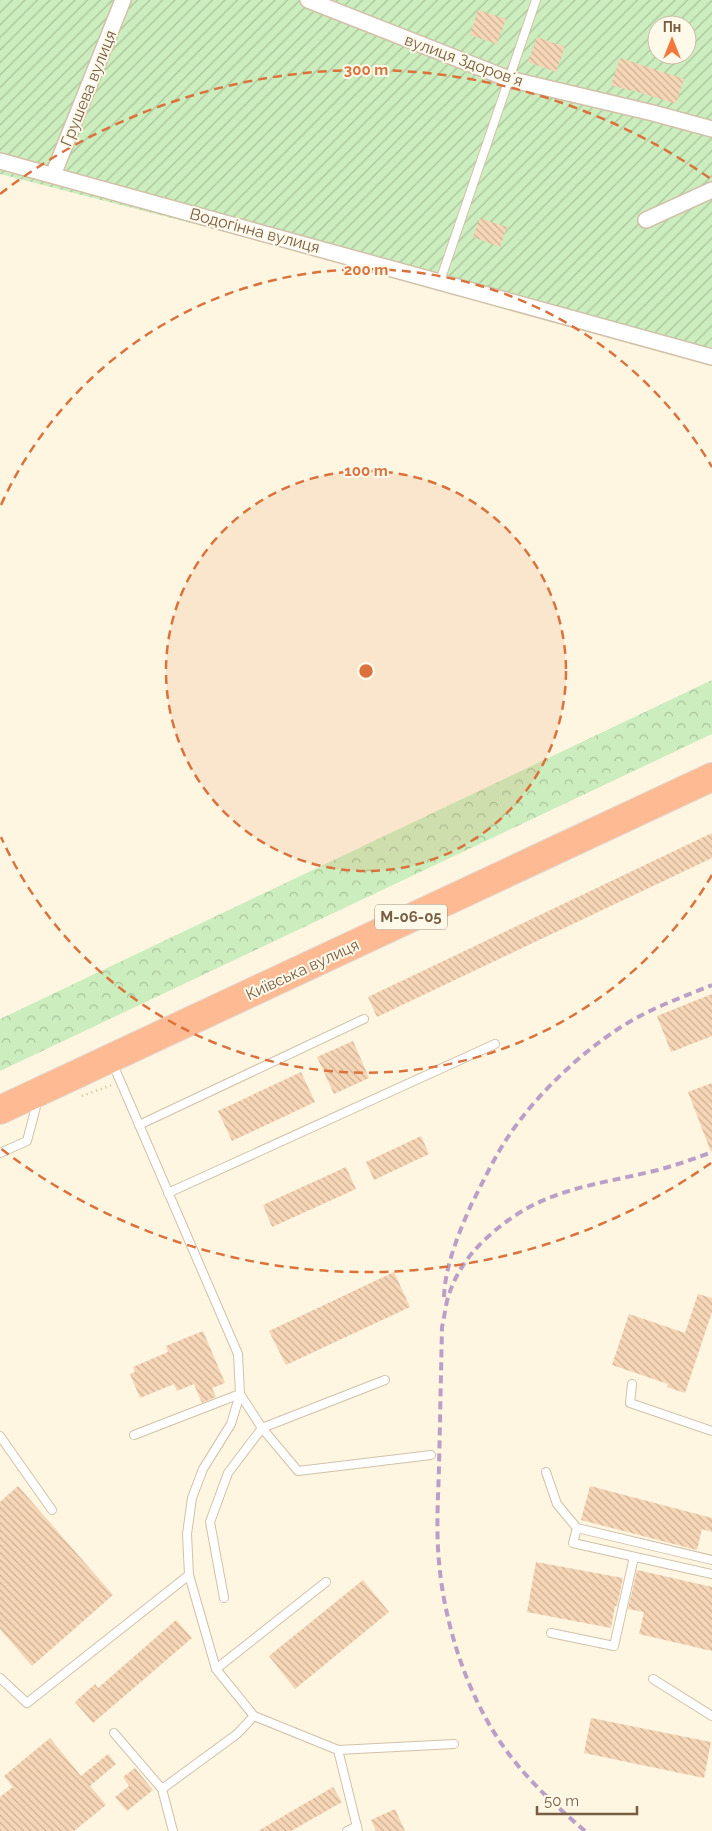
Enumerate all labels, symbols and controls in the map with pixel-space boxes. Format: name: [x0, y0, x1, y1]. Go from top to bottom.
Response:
north arrow: [647, 15, 697, 65]
text: Пн: [663, 19, 681, 35]
street label: Грушева вулиця: [57, 27, 120, 149]
street label: вулиця Здоровʼя: [402, 30, 526, 91]
text: 300 m: [344, 61, 388, 79]
street label: Водогінна вулиця: [188, 204, 322, 257]
text: 200 m: [344, 261, 388, 279]
text: 100 m: [344, 462, 388, 480]
centre of rings: [357, 662, 375, 680]
road number: М-06-05: [375, 904, 447, 930]
street label: Київська вулиця: [243, 935, 362, 1004]
scale bar: [537, 1784, 637, 1816]
text: 50 m: [544, 1792, 579, 1810]

